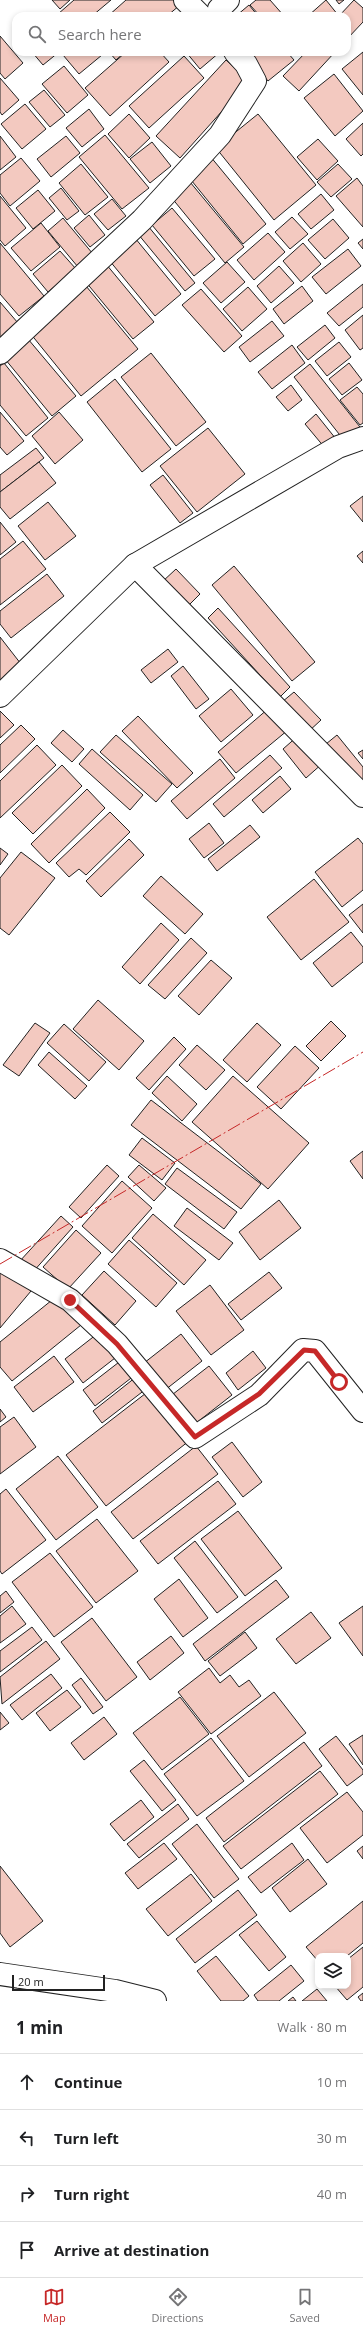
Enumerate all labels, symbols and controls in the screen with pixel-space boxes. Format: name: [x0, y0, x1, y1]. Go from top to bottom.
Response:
search box: [12, 12, 351, 56]
icon: search: [26, 23, 48, 45]
text: Search here: [58, 24, 142, 44]
route end: [61, 1291, 79, 1309]
route start: [330, 1373, 348, 1391]
map controls: [315, 1953, 351, 1989]
button: layers: [315, 1953, 351, 1989]
scale bar: [12, 1973, 105, 1992]
text: 20 m: [18, 1974, 44, 1989]
text: 1 min: [16, 2016, 63, 2039]
text: Walk · 80 m: [277, 2018, 347, 2036]
icon: ahead: [16, 2071, 38, 2093]
text: Continue: [54, 2072, 122, 2092]
text: 10 m: [317, 2073, 347, 2091]
icon: left: [16, 2127, 38, 2149]
text: Turn left: [54, 2128, 119, 2148]
text: 30 m: [317, 2129, 347, 2147]
icon: right: [16, 2183, 38, 2205]
text: Turn right: [54, 2184, 129, 2204]
text: 40 m: [317, 2185, 347, 2203]
icon: arrive: [16, 2239, 38, 2261]
text: Arrive at destination: [54, 2240, 209, 2260]
tab: Map: [43, 2286, 66, 2325]
tab: Directions: [152, 2286, 204, 2325]
tab: Saved: [289, 2286, 320, 2325]

